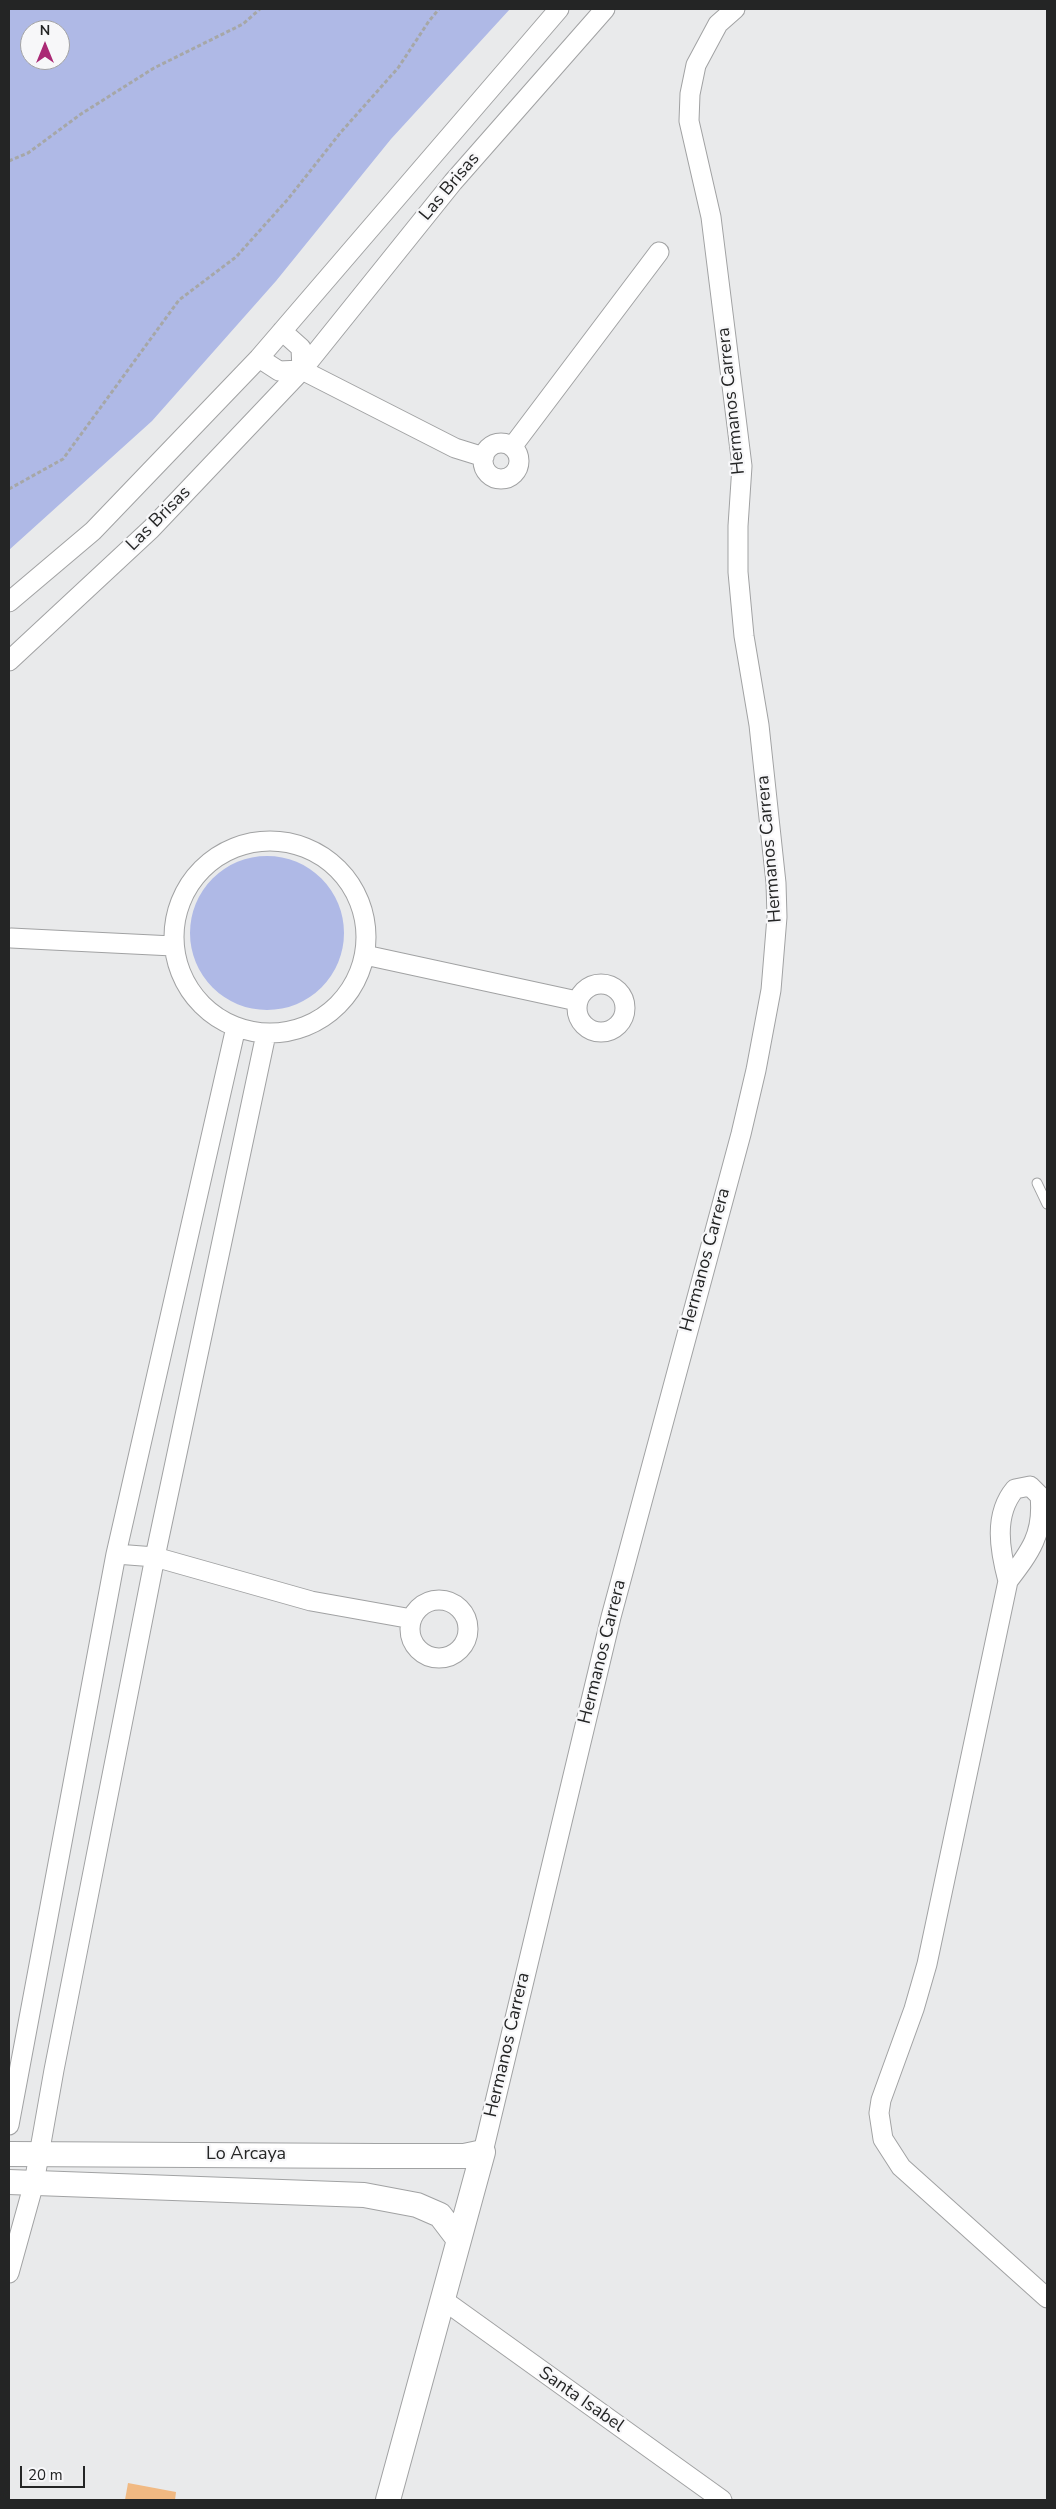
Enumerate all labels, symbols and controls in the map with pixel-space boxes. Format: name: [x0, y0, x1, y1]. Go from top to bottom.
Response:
north arrow: [20, 20, 70, 70]
text: N: [40, 21, 50, 40]
street label: Las Brisas: [415, 149, 485, 225]
street label: Hermanos Carrera: [714, 326, 750, 476]
street label: Las Brisas: [122, 482, 196, 556]
street label: Hermanos Carrera: [753, 774, 787, 924]
street label: Hermanos Carrera: [676, 1186, 736, 1334]
street label: Hermanos Carrera: [575, 1578, 631, 1726]
street label: Hermanos Carrera: [481, 1971, 535, 2119]
street label: Lo Arcaya: [206, 2144, 286, 2166]
street label: Santa Isabel: [534, 2363, 628, 2437]
scale bar: [22, 2456, 88, 2488]
text: 20 m: [28, 2465, 63, 2485]

